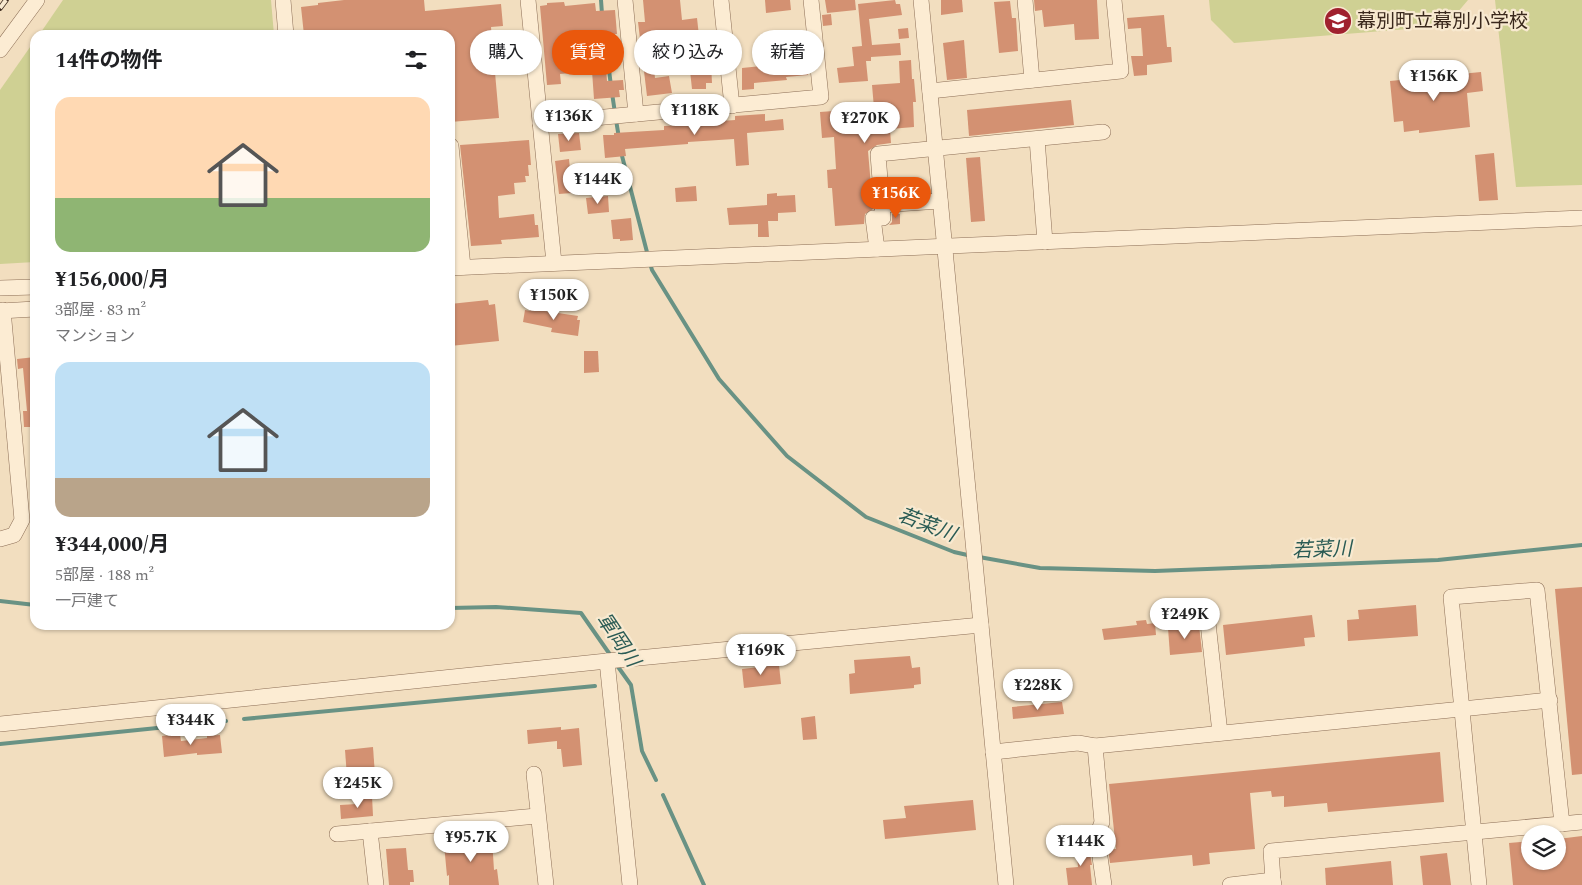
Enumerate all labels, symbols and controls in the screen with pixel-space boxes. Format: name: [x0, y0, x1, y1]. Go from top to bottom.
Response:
school or university icon: 幕別町立幕別小学校: [1323, 6, 1353, 36]
place label: 幕別町立幕別小学校: [1357, 7, 1528, 36]
chip: 購入: [470, 30, 542, 75]
chip: 賃貸: [552, 30, 624, 75]
chip: 絞り込み: [634, 30, 742, 75]
chip: 新着: [752, 30, 824, 75]
text: 14件の物件: [55, 45, 163, 77]
icon: filters: [402, 46, 430, 74]
pin: ¥156K: [1399, 59, 1469, 102]
text: ¥156K: [1410, 64, 1458, 88]
pin: ¥118K: [660, 94, 730, 136]
text: ¥118K: [671, 98, 719, 122]
pin: ¥136K: [534, 100, 604, 142]
pin: ¥270K: [830, 102, 900, 144]
text: ¥136K: [545, 104, 593, 128]
text: ¥270K: [841, 106, 889, 130]
icon: home: [198, 130, 288, 220]
pin: ¥144K: [563, 162, 633, 205]
text: ¥144K: [574, 167, 622, 191]
pin: ¥156K: [861, 176, 931, 219]
text: ¥156K: [872, 181, 920, 205]
text: ¥156,000/月: [55, 264, 169, 296]
pin: ¥150K: [519, 278, 589, 321]
text: ¥150K: [530, 283, 578, 307]
text: 3部屋 · 83 m²: [55, 298, 146, 322]
text: マンション: [55, 324, 135, 348]
icon: home: [198, 395, 288, 485]
water label: 若菜川: [894, 500, 962, 550]
text: ¥344,000/月: [55, 529, 169, 561]
water label: 若菜川: [1291, 534, 1355, 566]
text: 5部屋 · 188 m²: [55, 563, 154, 587]
text: 一戸建て: [55, 589, 119, 613]
pin: ¥249K: [1150, 598, 1220, 640]
text: ¥249K: [1161, 602, 1209, 626]
water label: 軍岡川: [589, 607, 648, 675]
pin: ¥169K: [726, 634, 796, 676]
text: ¥169K: [737, 638, 785, 662]
pin: ¥228K: [1003, 668, 1073, 711]
text: ¥228K: [1014, 673, 1062, 697]
pin: ¥344K: [156, 704, 226, 746]
text: ¥344K: [167, 708, 215, 732]
pin: ¥245K: [323, 766, 393, 809]
text: ¥245K: [334, 771, 382, 795]
pin: ¥95.7K: [430, 820, 512, 863]
pin: ¥144K: [1046, 824, 1116, 867]
text: ¥95.7K: [445, 825, 497, 849]
map controls: [1521, 825, 1566, 870]
button: layers: [1521, 825, 1566, 870]
text: ¥144K: [1057, 829, 1105, 853]

